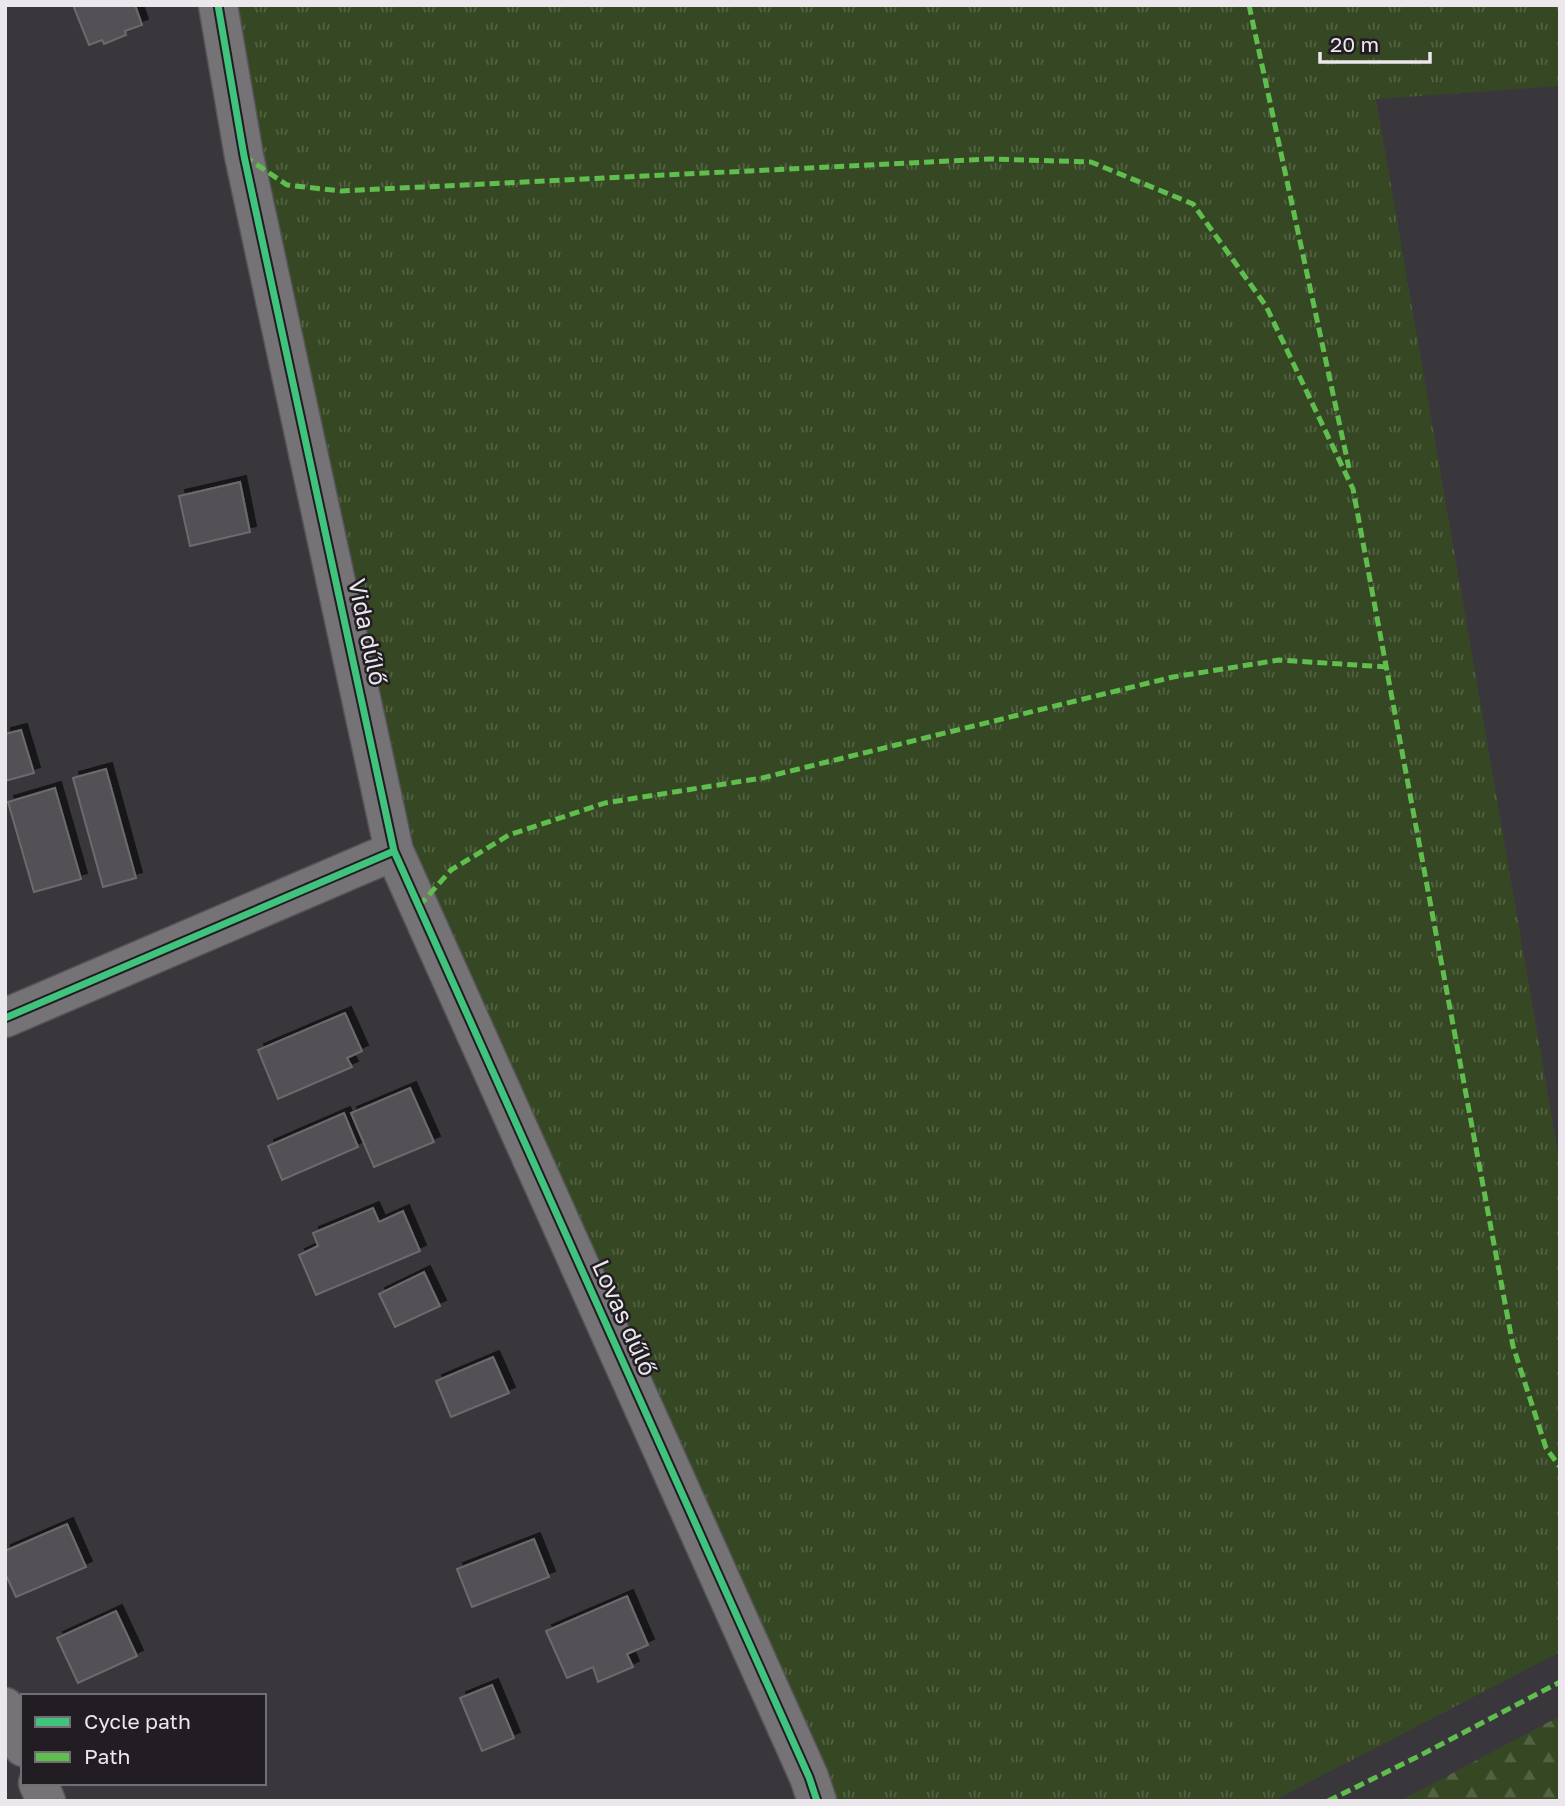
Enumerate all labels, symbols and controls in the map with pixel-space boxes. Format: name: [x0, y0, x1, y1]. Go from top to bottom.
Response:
scale bar: [1320, 21, 1430, 65]
text: 20 m: [1330, 31, 1379, 57]
street label: Vida dűlő: [343, 576, 394, 687]
street label: Lovas dűlő: [587, 1255, 664, 1380]
legend: [21, 1694, 266, 1785]
text: Cycle path: [84, 1708, 191, 1734]
text: Path: [84, 1743, 131, 1769]

